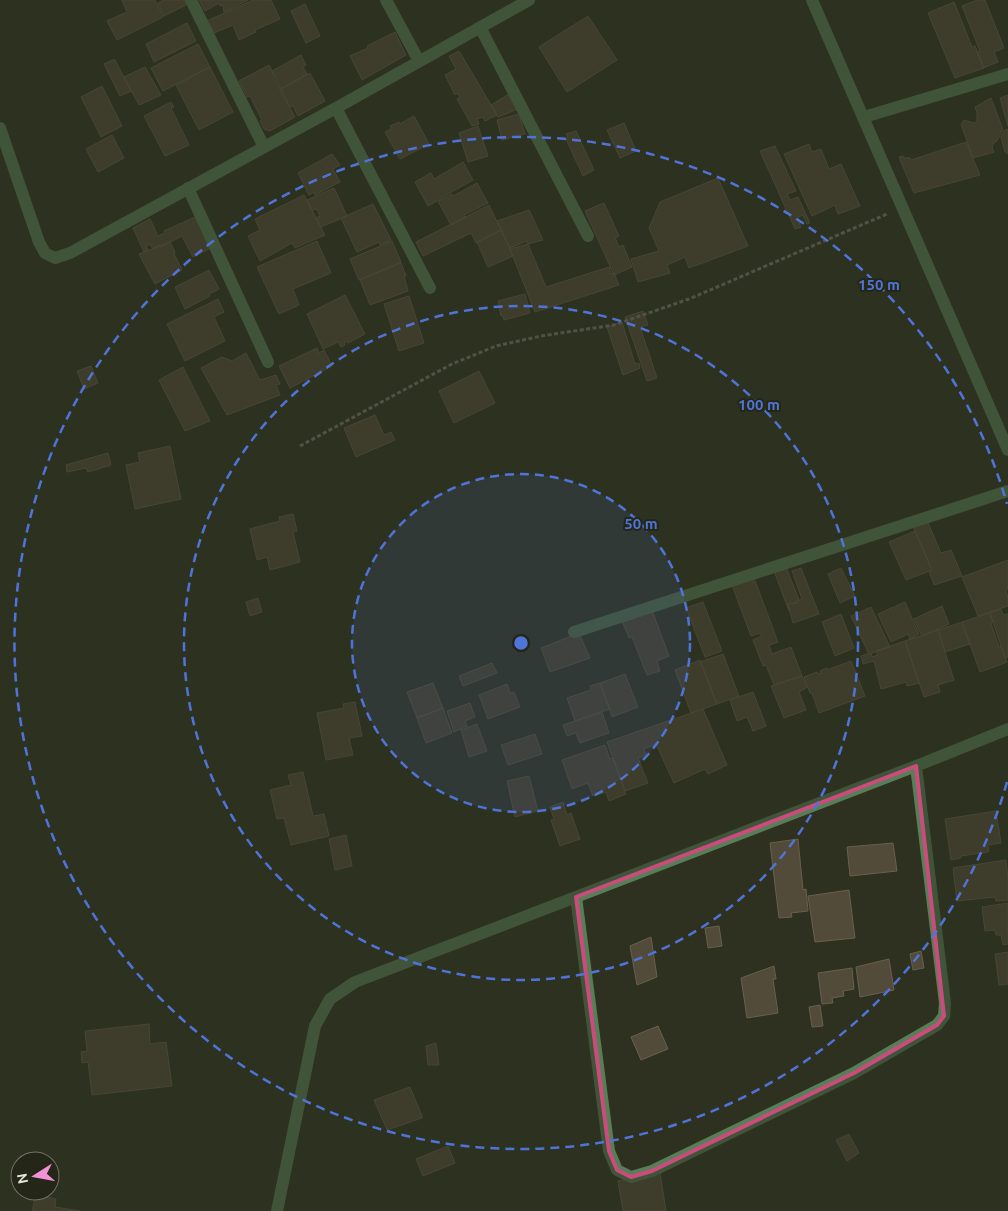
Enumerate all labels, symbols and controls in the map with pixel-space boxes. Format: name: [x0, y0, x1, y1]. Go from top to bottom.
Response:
text: 150 m: [858, 276, 900, 293]
text: 100 m: [738, 396, 780, 413]
text: 50 m: [624, 515, 658, 532]
centre of rings: [512, 634, 530, 652]
north arrow: [10, 1151, 60, 1201]
text: N: [13, 1172, 31, 1185]

